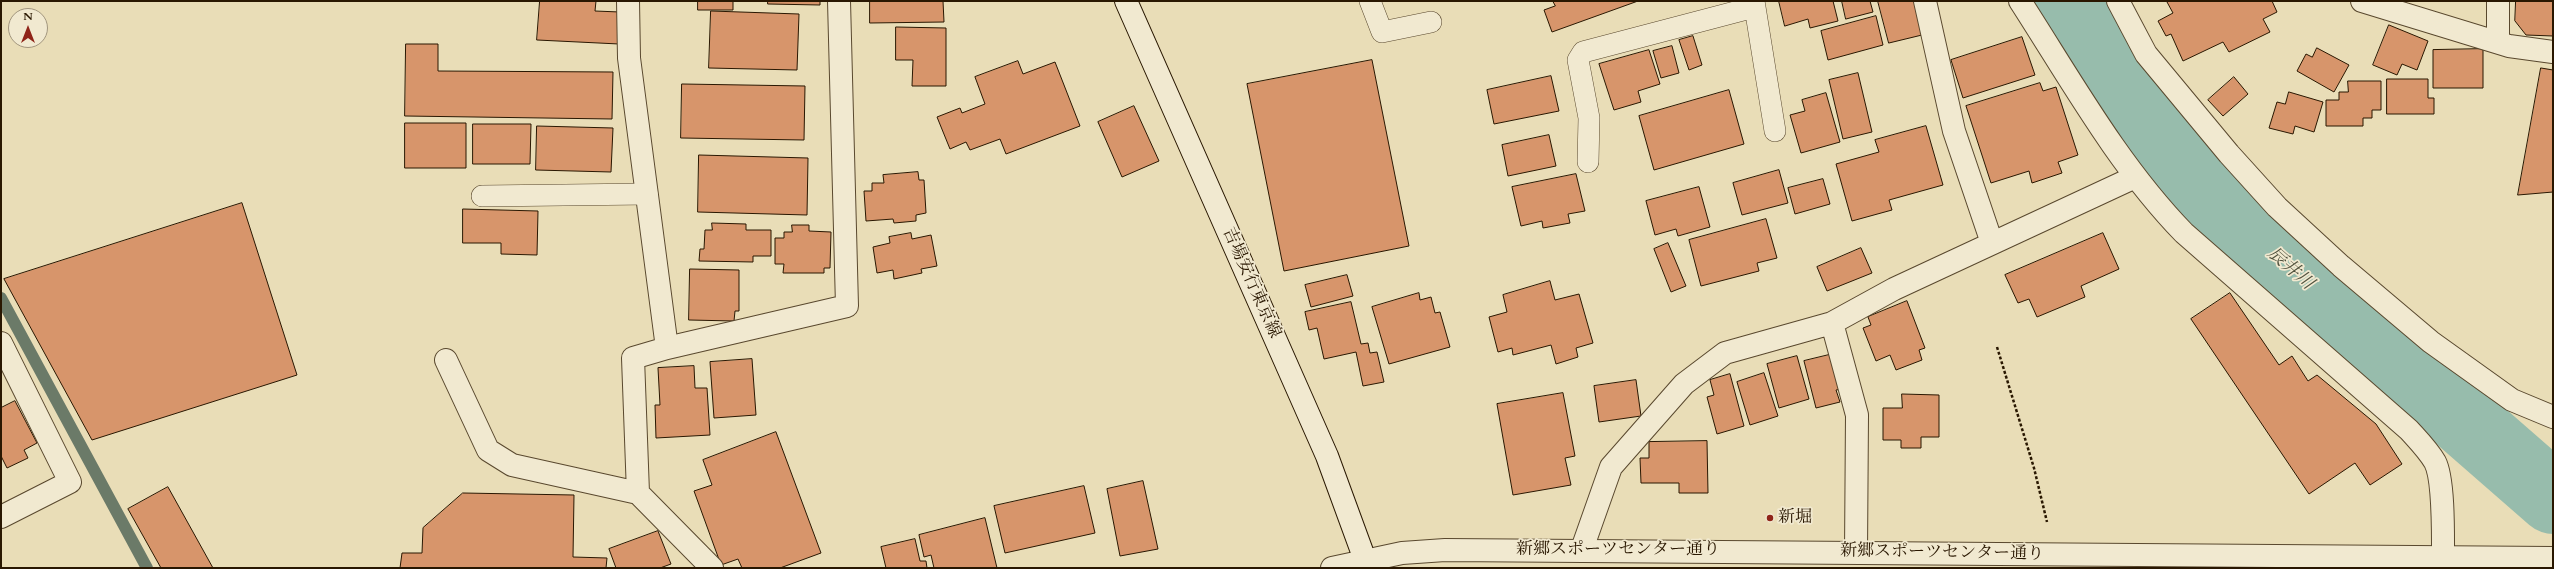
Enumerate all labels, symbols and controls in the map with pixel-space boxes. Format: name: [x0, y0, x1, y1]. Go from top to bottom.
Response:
north arrow: [8, 8, 48, 48]
text: N: [23, 9, 33, 24]
street label: 吉場安行東京線: [1217, 224, 1285, 342]
water label: 辰井川: [2263, 243, 2317, 295]
place label: 新堀: [1778, 508, 1812, 528]
marker: 新堀: [1765, 513, 1775, 523]
street label: 新郷スポーツセンター通り: [1516, 540, 1720, 560]
street label: 新郷スポーツセンター通り: [1840, 541, 2044, 565]

